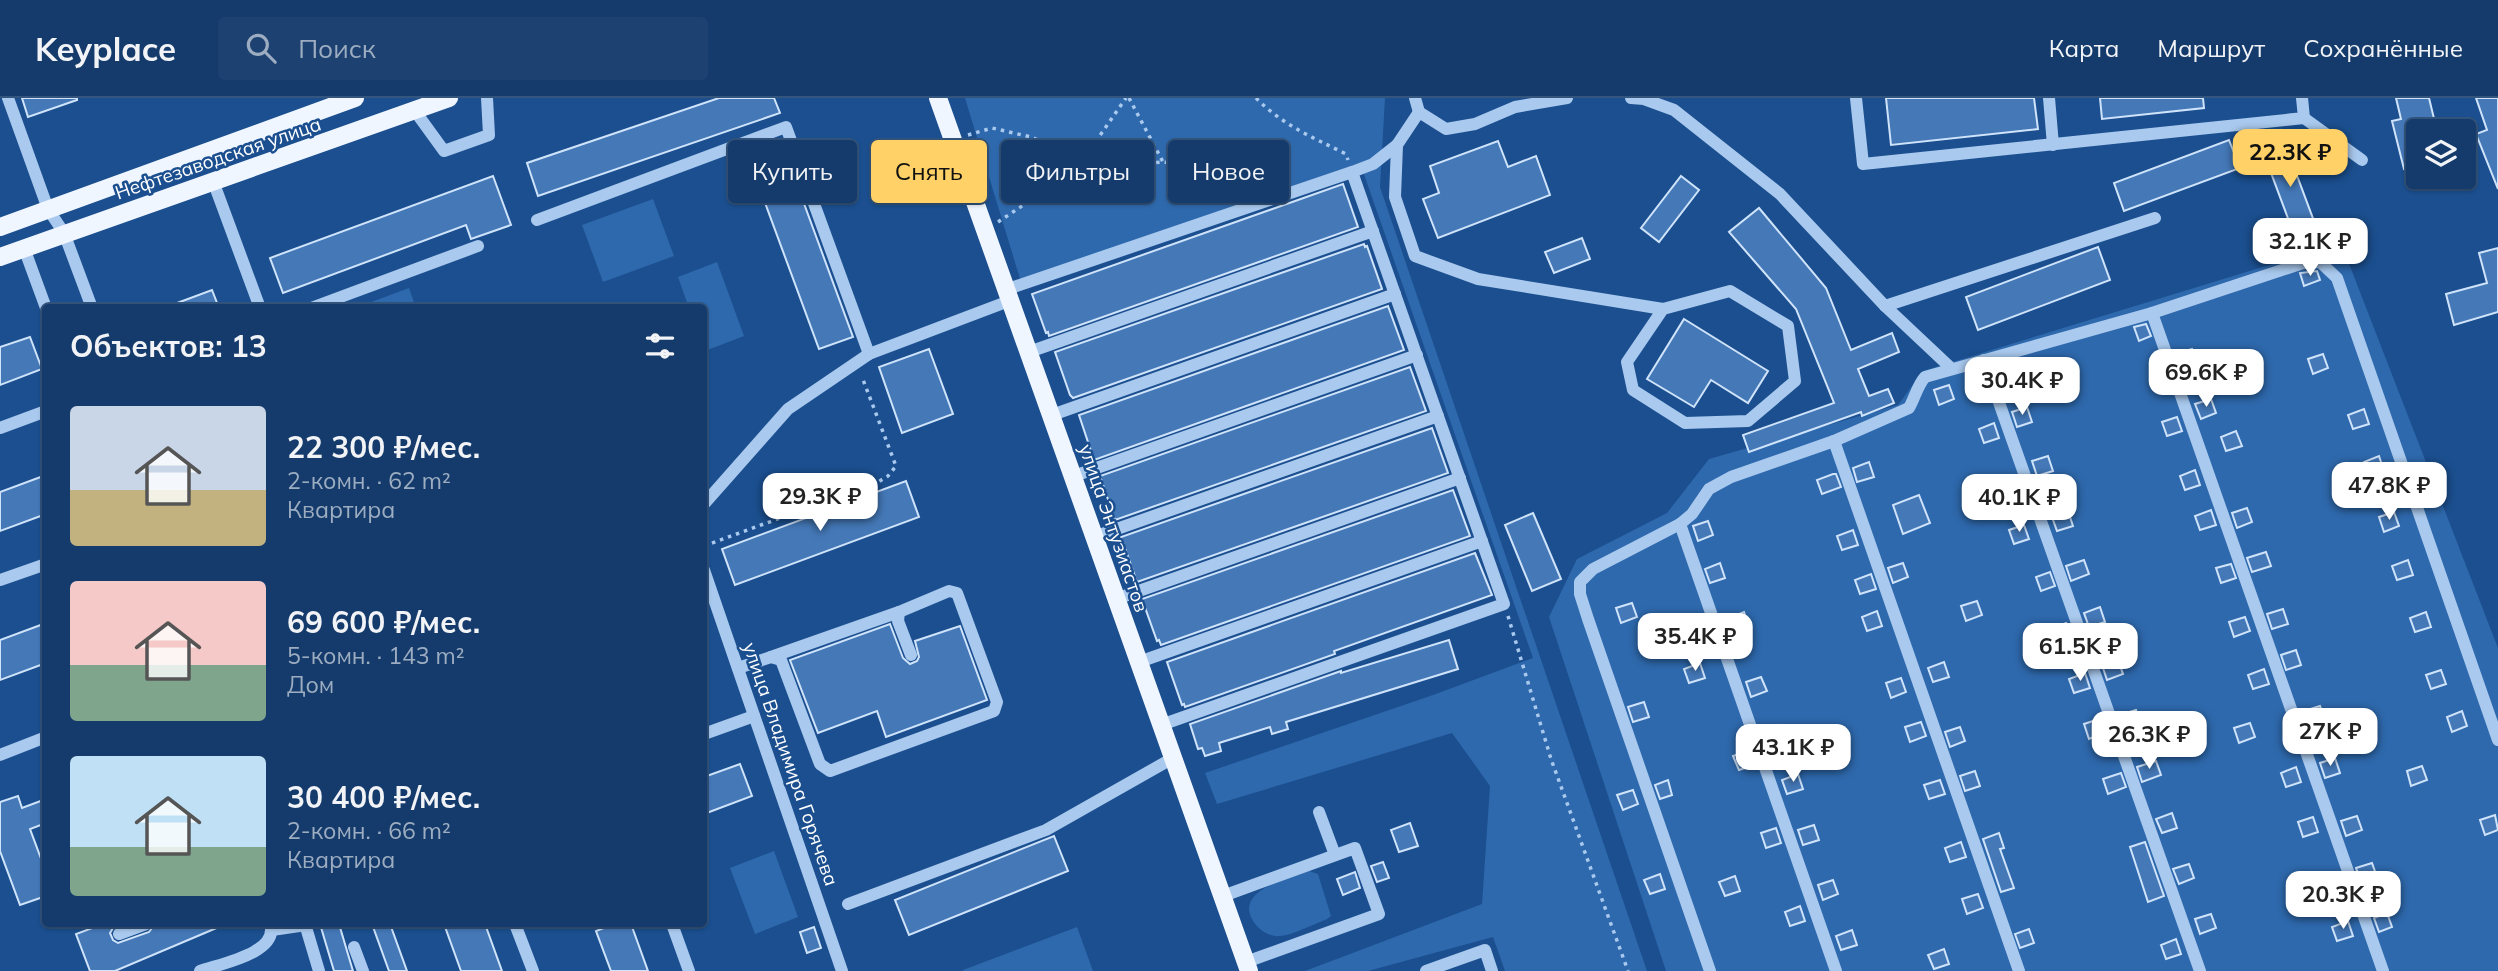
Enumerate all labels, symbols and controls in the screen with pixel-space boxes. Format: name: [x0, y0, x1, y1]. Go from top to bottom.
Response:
search box: [218, 17, 708, 80]
text: Keyplace: [35, 28, 176, 69]
icon: search: [242, 29, 280, 67]
text: Поиск: [298, 32, 376, 65]
text: Карта: [2049, 33, 2119, 63]
text: Маршрут: [2157, 33, 2265, 63]
text: Сохранённые: [2303, 33, 2463, 63]
street label: Нефтезаводская улица: [112, 111, 324, 205]
map controls: [2406, 119, 2476, 189]
button: layers: [2406, 119, 2476, 189]
pin: 22.3K ₽: [2225, 130, 2355, 189]
text: 22.3K ₽: [2249, 137, 2331, 166]
chip: Купить: [728, 140, 857, 203]
chip: Снять: [871, 140, 987, 203]
chip: Фильтры: [1001, 140, 1154, 203]
chip: Новое: [1168, 140, 1289, 203]
pin: 32.1K ₽: [2245, 218, 2375, 278]
text: 32.1K ₽: [2269, 226, 2351, 255]
text: Объектов: 13: [70, 327, 267, 365]
icon: filters: [641, 327, 679, 365]
pin: 69.6K ₽: [2141, 350, 2271, 409]
text: 69.6K ₽: [2165, 357, 2247, 386]
pin: 30.4K ₽: [1957, 358, 2087, 417]
text: 30.4K ₽: [1981, 365, 2063, 394]
text: 22 300 ₽/мес.: [287, 428, 480, 466]
icon: home: [126, 434, 210, 518]
street label: улица Энтузиастов: [1074, 441, 1154, 615]
pin: 47.8K ₽: [2324, 462, 2454, 522]
text: 2-комн. · 62 m²: [287, 466, 451, 495]
text: 47.8K ₽: [2348, 470, 2430, 499]
pin: 29.3K ₽: [755, 474, 885, 533]
pin: 40.1K ₽: [1954, 474, 2084, 534]
text: 29.3K ₽: [779, 481, 861, 510]
text: 40.1K ₽: [1978, 482, 2060, 511]
text: Квартира: [287, 495, 395, 524]
text: 69 600 ₽/мес.: [287, 603, 480, 641]
icon: home: [126, 609, 210, 693]
pin: 35.4K ₽: [1630, 614, 1760, 673]
text: 35.4K ₽: [1654, 621, 1736, 650]
pin: 61.5K ₽: [2015, 624, 2145, 683]
text: 61.5K ₽: [2039, 631, 2121, 660]
street label: улица Владимира Горячева: [738, 639, 844, 889]
text: 5-комн. · 143 m²: [287, 641, 465, 670]
text: Дом: [287, 670, 334, 699]
pin: 27K ₽: [2281, 708, 2379, 768]
pin: 26.3K ₽: [2084, 712, 2214, 771]
text: 27K ₽: [2298, 716, 2362, 745]
text: 26.3K ₽: [2108, 719, 2190, 748]
pin: 43.1K ₽: [1728, 724, 1858, 784]
text: 43.1K ₽: [1752, 732, 1834, 761]
text: 30 400 ₽/мес.: [287, 778, 480, 816]
icon: home: [126, 784, 210, 868]
text: 2-комн. · 66 m²: [287, 816, 451, 845]
text: Квартира: [287, 845, 395, 874]
pin: 20.3K ₽: [2278, 872, 2408, 931]
text: 20.3K ₽: [2302, 879, 2384, 908]

